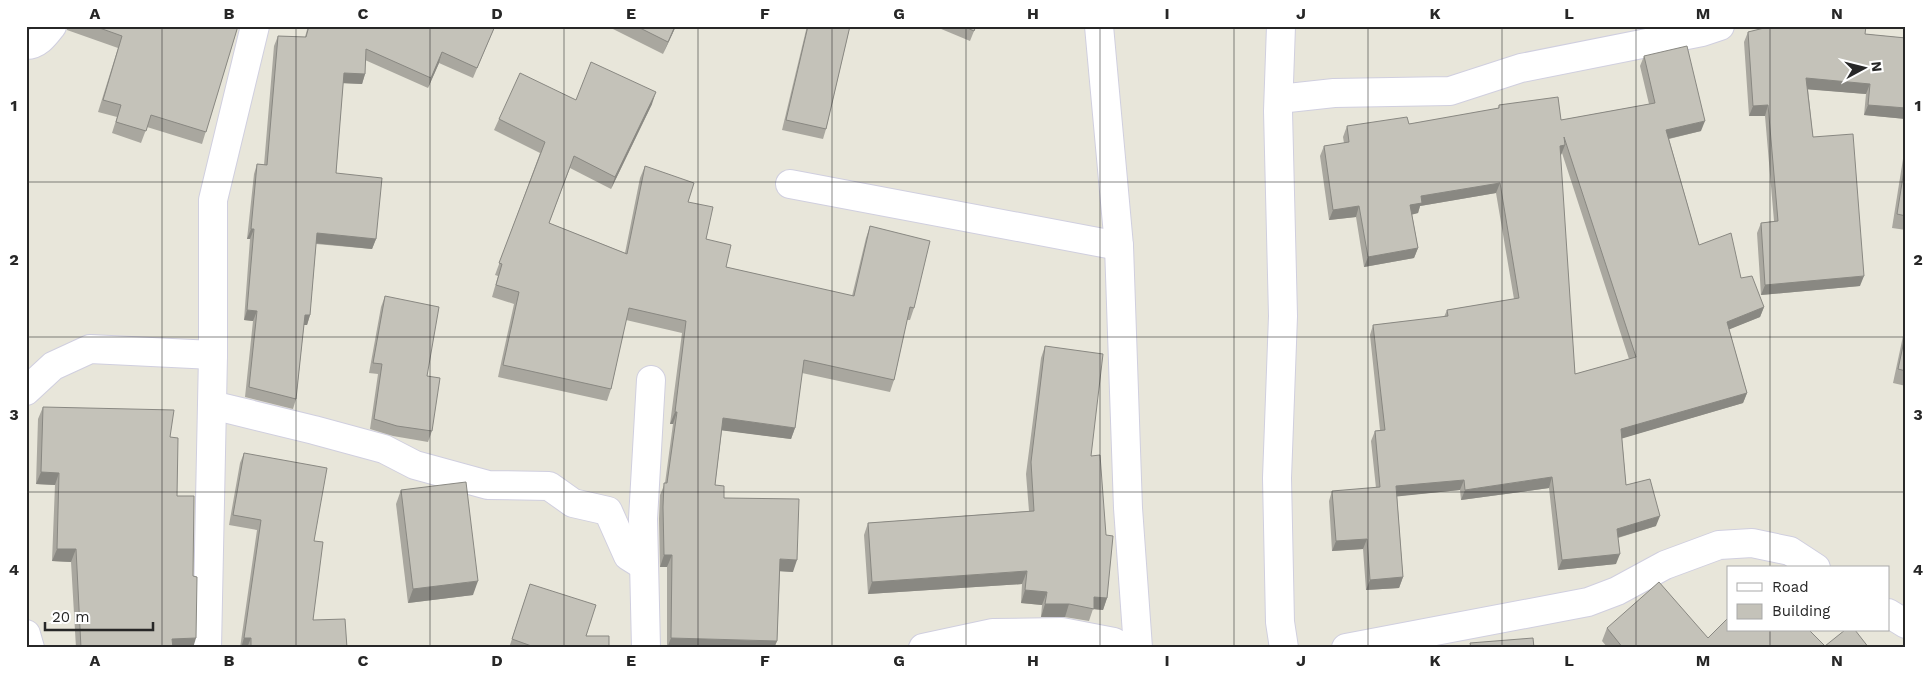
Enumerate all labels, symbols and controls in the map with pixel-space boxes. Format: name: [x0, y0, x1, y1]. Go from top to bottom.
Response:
text: A: [90, 4, 101, 23]
text: B: [224, 4, 235, 23]
text: C: [358, 4, 369, 23]
text: D: [491, 4, 503, 23]
text: E: [626, 4, 636, 23]
text: F: [760, 4, 770, 23]
text: G: [893, 4, 905, 23]
text: H: [1027, 4, 1039, 23]
text: I: [1164, 4, 1170, 23]
text: J: [1296, 4, 1306, 23]
text: K: [1429, 4, 1441, 23]
text: L: [1564, 4, 1574, 23]
text: M: [1696, 4, 1710, 23]
text: N: [1831, 4, 1843, 23]
north arrow: [1840, 42, 1890, 92]
text: N: [1868, 60, 1885, 73]
text: 1: [11, 96, 17, 115]
text: 1: [1915, 96, 1921, 115]
text: 2: [9, 250, 19, 269]
text: 2: [1913, 250, 1923, 269]
text: 3: [9, 405, 19, 424]
text: 3: [1913, 405, 1923, 424]
text: 4: [9, 560, 19, 579]
text: 4: [1913, 560, 1923, 579]
legend: [1727, 566, 1890, 632]
text: Road: [1772, 578, 1809, 596]
scale bar: [45, 599, 152, 631]
text: Building: [1772, 602, 1830, 620]
text: 20 m: [52, 608, 90, 626]
text: A: [90, 651, 101, 670]
text: B: [224, 651, 235, 670]
text: C: [358, 651, 369, 670]
text: D: [491, 651, 503, 670]
text: E: [626, 651, 636, 670]
text: F: [760, 651, 770, 670]
text: G: [893, 651, 905, 670]
text: H: [1027, 651, 1039, 670]
text: I: [1164, 651, 1170, 670]
text: J: [1296, 651, 1306, 670]
text: K: [1429, 651, 1441, 670]
text: L: [1564, 651, 1574, 670]
text: M: [1696, 651, 1710, 670]
text: N: [1831, 651, 1843, 670]

